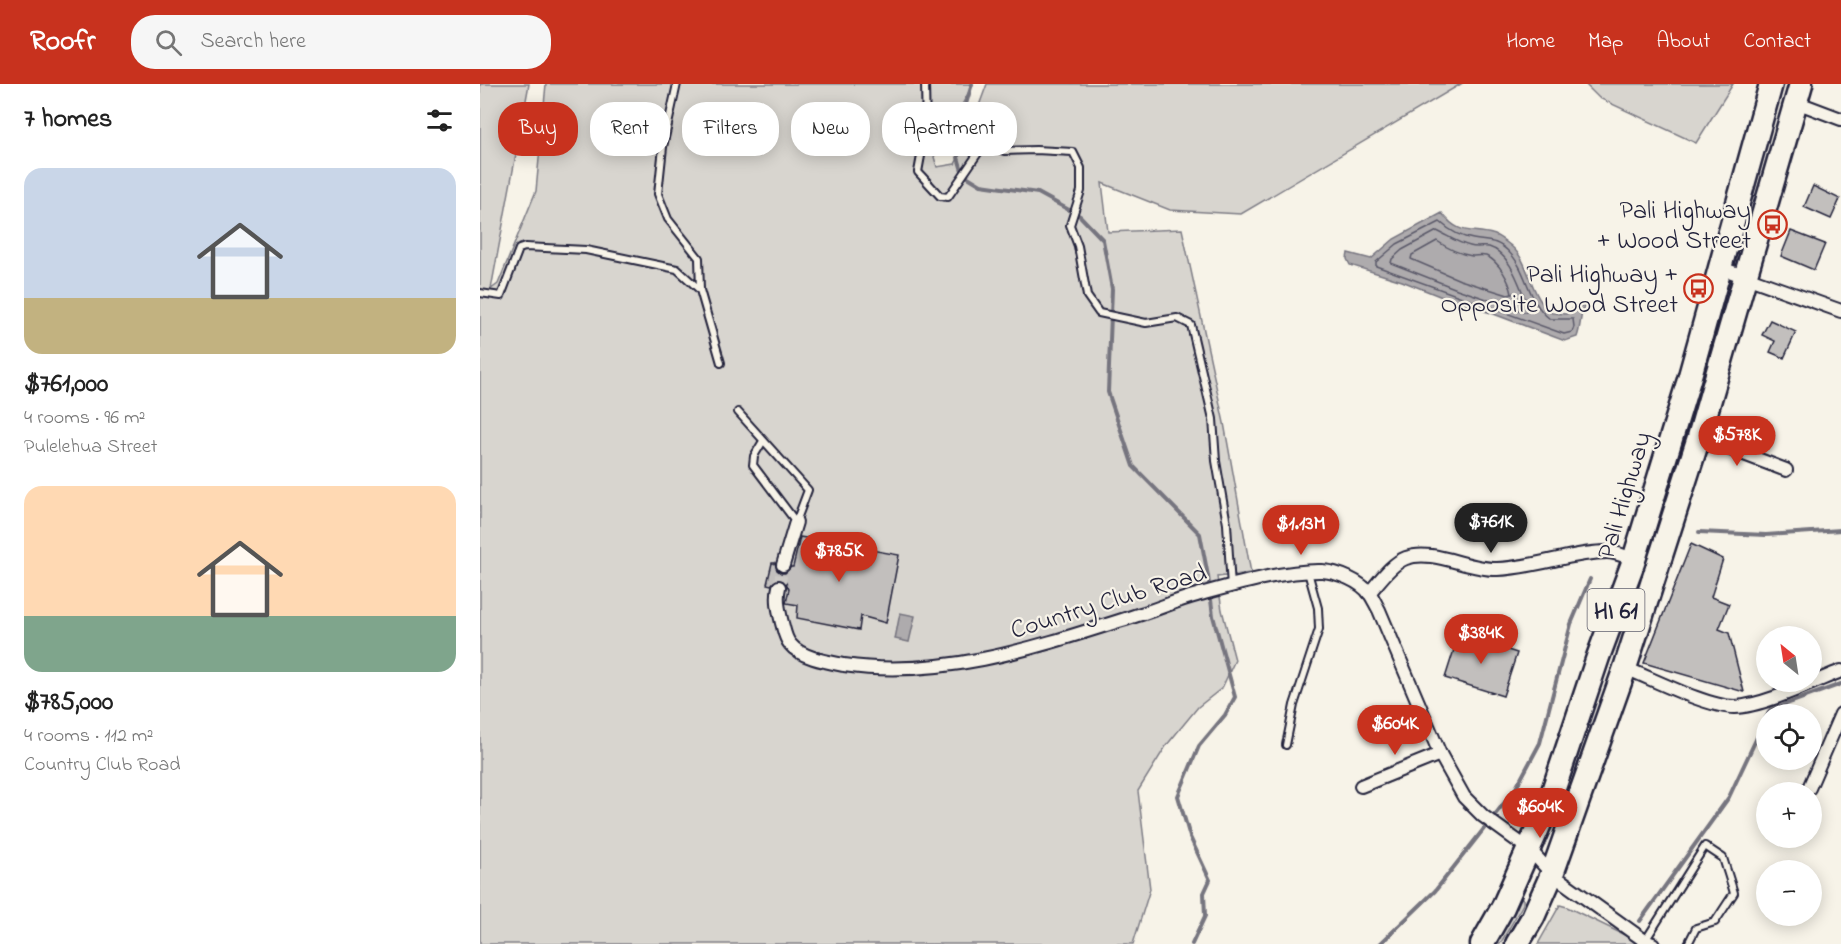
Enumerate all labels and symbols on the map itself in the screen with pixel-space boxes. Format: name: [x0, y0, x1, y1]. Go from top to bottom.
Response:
place label: Pali Highway + Wood Street: [1597, 193, 1751, 261]
bus stop icon: Pali Highway + Wood Street: [1756, 208, 1788, 240]
place label: Pali Highway + Opposite Wood Street: [1440, 257, 1678, 325]
bus stop icon: Pali Highway + Opposite Wood Street: [1683, 272, 1715, 304]
pin: $578K: [1695, 416, 1779, 467]
street label: Pali Highway: [1588, 427, 1663, 564]
pin: $761K: [1449, 503, 1533, 554]
pin: $1.13M: [1252, 505, 1350, 556]
pin: $785K: [797, 532, 881, 583]
street label: Country Club Road: [1006, 555, 1212, 651]
road number: HI 61: [1588, 589, 1644, 631]
pin: $384K: [1439, 614, 1523, 665]
north arrow: [1756, 626, 1822, 692]
pin: $604K: [1353, 705, 1437, 756]
pin: $604K: [1498, 788, 1582, 839]

